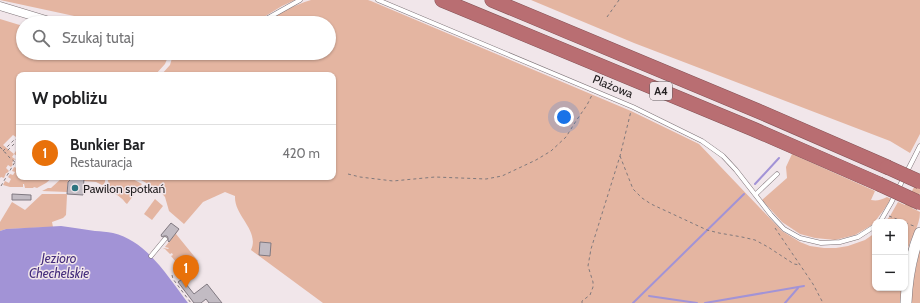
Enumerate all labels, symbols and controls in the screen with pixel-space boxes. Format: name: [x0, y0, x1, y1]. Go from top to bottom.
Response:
search box: [16, 16, 336, 60]
icon: search: [30, 27, 52, 49]
text: Szukaj tutaj: [62, 29, 134, 47]
street label: Plażowa: [591, 71, 635, 101]
road number: A4: [650, 82, 672, 100]
text: W pobliżu: [32, 88, 107, 108]
your location: [554, 107, 574, 127]
text: Bunkier Bar: [70, 136, 145, 154]
text: 1: [43, 145, 47, 161]
text: 420 m: [282, 145, 320, 161]
text: Restauracja: [70, 154, 132, 170]
place label: Pawilon spotkań: [83, 181, 166, 196]
marker: Pawilon spotkań: [70, 183, 80, 193]
map controls: [872, 219, 908, 291]
button: +: [872, 219, 908, 255]
water label: Jezioro Chechelskie: [29, 250, 89, 281]
pin: 1: [173, 255, 199, 288]
button: −: [872, 255, 908, 291]

